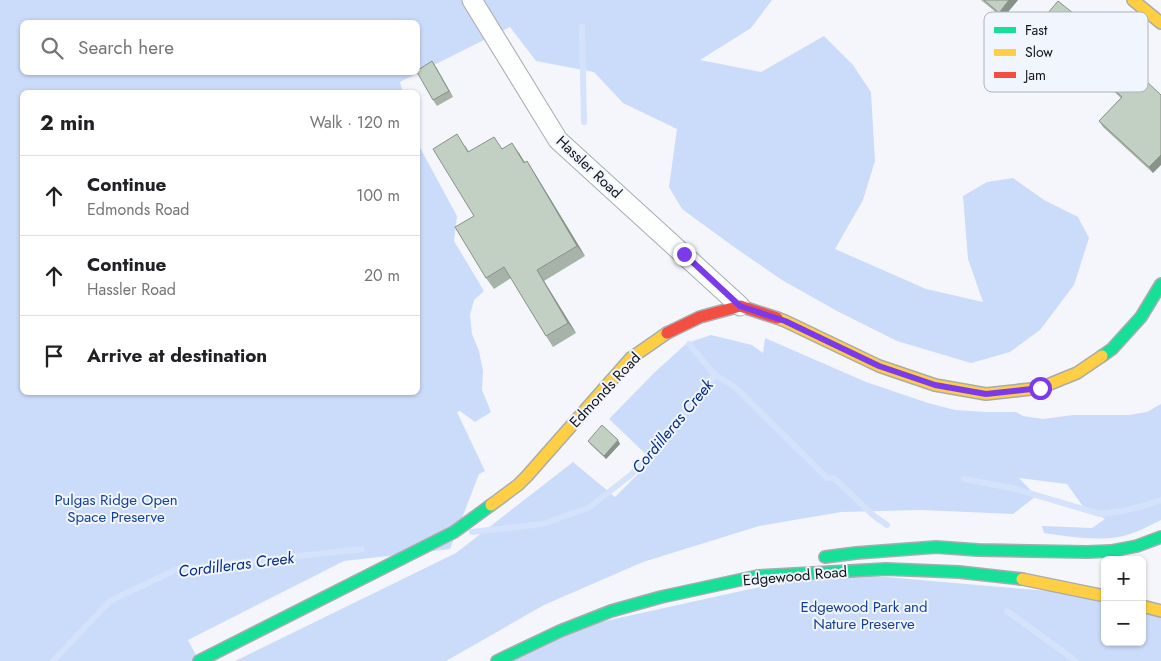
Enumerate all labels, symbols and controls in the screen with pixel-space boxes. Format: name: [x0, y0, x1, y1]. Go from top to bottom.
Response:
legend: [984, 12, 1148, 92]
search box: [20, 20, 420, 75]
text: Fast: [1025, 20, 1048, 40]
icon: search: [38, 34, 66, 62]
text: Search here: [78, 34, 174, 61]
text: Slow: [1025, 42, 1053, 62]
text: Jam: [1023, 65, 1046, 85]
text: 2 min: [40, 108, 95, 138]
text: Walk · 120 m: [310, 111, 400, 134]
street label: Hassler Road: [551, 131, 627, 203]
text: Continue: [87, 171, 166, 198]
icon: ahead: [40, 182, 68, 210]
text: 100 m: [356, 184, 400, 207]
text: Edmonds Road: [87, 198, 189, 221]
route end: [673, 243, 696, 266]
text: Continue: [87, 251, 166, 278]
icon: ahead: [40, 262, 68, 290]
text: 20 m: [364, 264, 400, 287]
text: Hassler Road: [87, 278, 176, 301]
icon: arrive: [40, 342, 68, 370]
text: Arrive at destination: [87, 342, 267, 369]
street label: Edmonds Road: [564, 347, 646, 433]
water label: Cordilleras Creek: [626, 374, 719, 478]
route start: [1029, 377, 1052, 400]
park label: Pulgas Ridge Open Space Preserve: [54, 489, 178, 528]
water label: Cordilleras Creek: [177, 546, 296, 583]
map controls: [1101, 556, 1146, 646]
button: +: [1101, 556, 1146, 601]
street label: Edgewood Road: [742, 560, 848, 592]
park label: Edgewood Park and Nature Preserve: [800, 596, 928, 635]
button: −: [1101, 601, 1146, 646]

